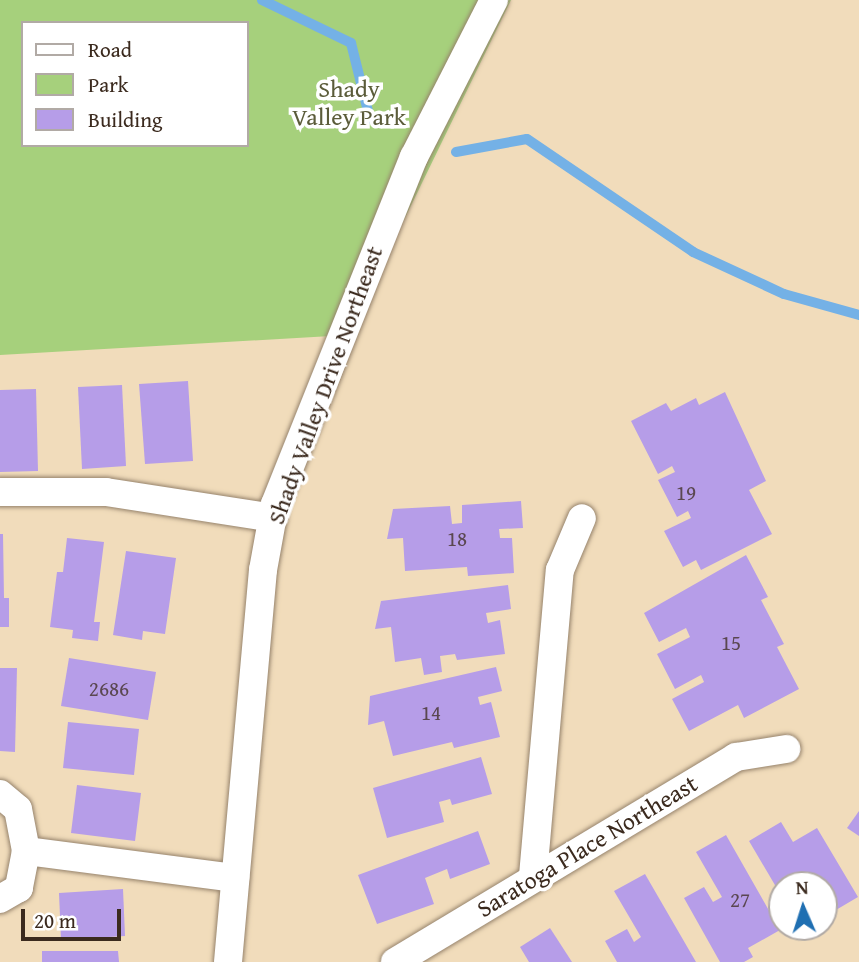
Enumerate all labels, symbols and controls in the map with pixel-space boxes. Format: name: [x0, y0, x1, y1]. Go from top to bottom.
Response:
legend: [21, 21, 248, 147]
text: Road: [88, 34, 132, 65]
text: Park: [88, 69, 129, 100]
park label: Shady Valley Park: [292, 75, 406, 131]
text: Building: [88, 104, 162, 135]
street label: Shady Valley Drive Northeast: [261, 242, 389, 528]
house number: 19: [676, 480, 696, 506]
house number: 18: [447, 526, 467, 552]
house number: 15: [721, 630, 741, 656]
house number: 2686: [89, 676, 129, 702]
house number: 14: [421, 700, 441, 726]
street label: Saratoga Place Northeast: [472, 769, 702, 923]
north arrow: [768, 871, 838, 941]
text: N: [795, 873, 809, 901]
house number: 27: [730, 887, 750, 913]
scale bar: [24, 895, 124, 939]
text: 20 m: [34, 905, 76, 936]

